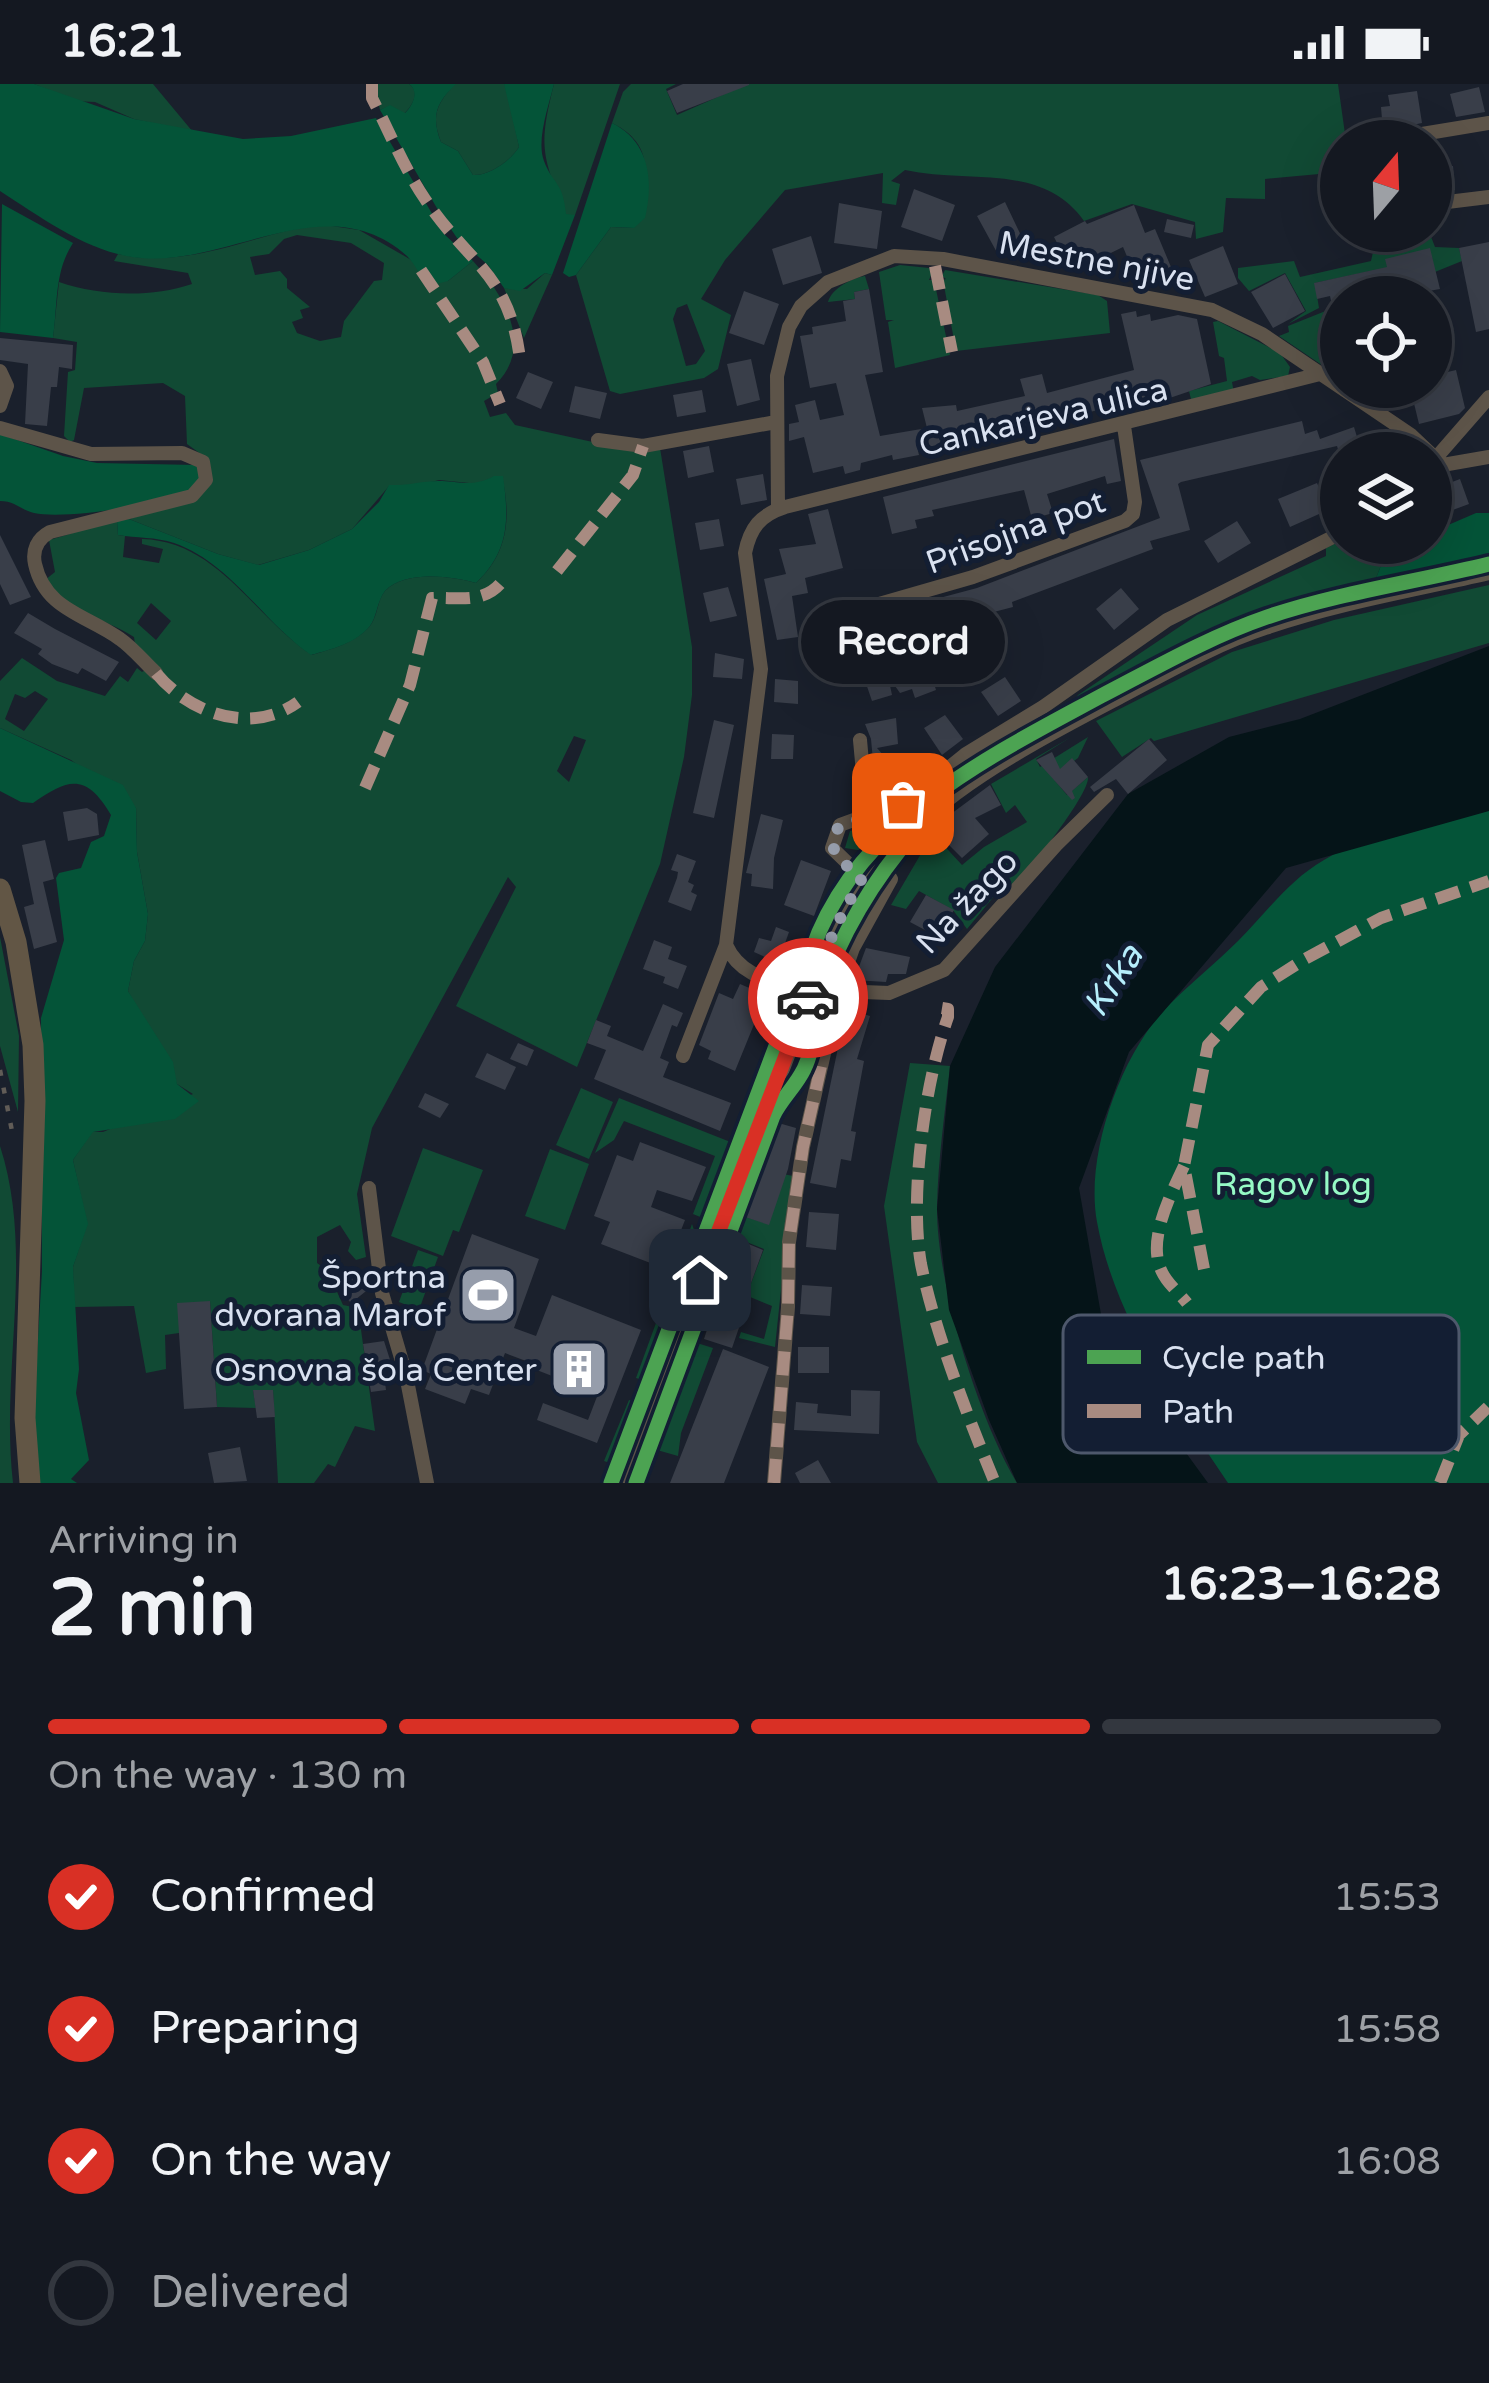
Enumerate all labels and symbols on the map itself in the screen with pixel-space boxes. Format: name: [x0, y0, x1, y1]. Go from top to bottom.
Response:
north arrow: [1320, 120, 1452, 252]
street label: Mestne njive: [996, 223, 1198, 300]
street label: Cankarjeva ulica: [915, 370, 1172, 465]
street label: Prisojna pot: [921, 482, 1110, 583]
callout: Record: [801, 600, 1005, 684]
pin: [852, 753, 954, 855]
street label: Na žago: [908, 842, 1026, 962]
water label: Krka: [1074, 936, 1153, 1025]
courier: [748, 938, 868, 1058]
park label: Ragov log: [1214, 1165, 1372, 1204]
pin: [649, 1229, 751, 1331]
place label: Športna dvorana Marof: [214, 1258, 446, 1335]
sports icon: Športna dvorana Marof: [457, 1264, 519, 1326]
legend: [1063, 1315, 1459, 1453]
building icon: Osnovna šola Center: [548, 1338, 610, 1400]
text: Cycle path: [1162, 1339, 1326, 1378]
place label: Osnovna šola Center: [214, 1351, 537, 1390]
text: Path: [1162, 1393, 1234, 1432]

